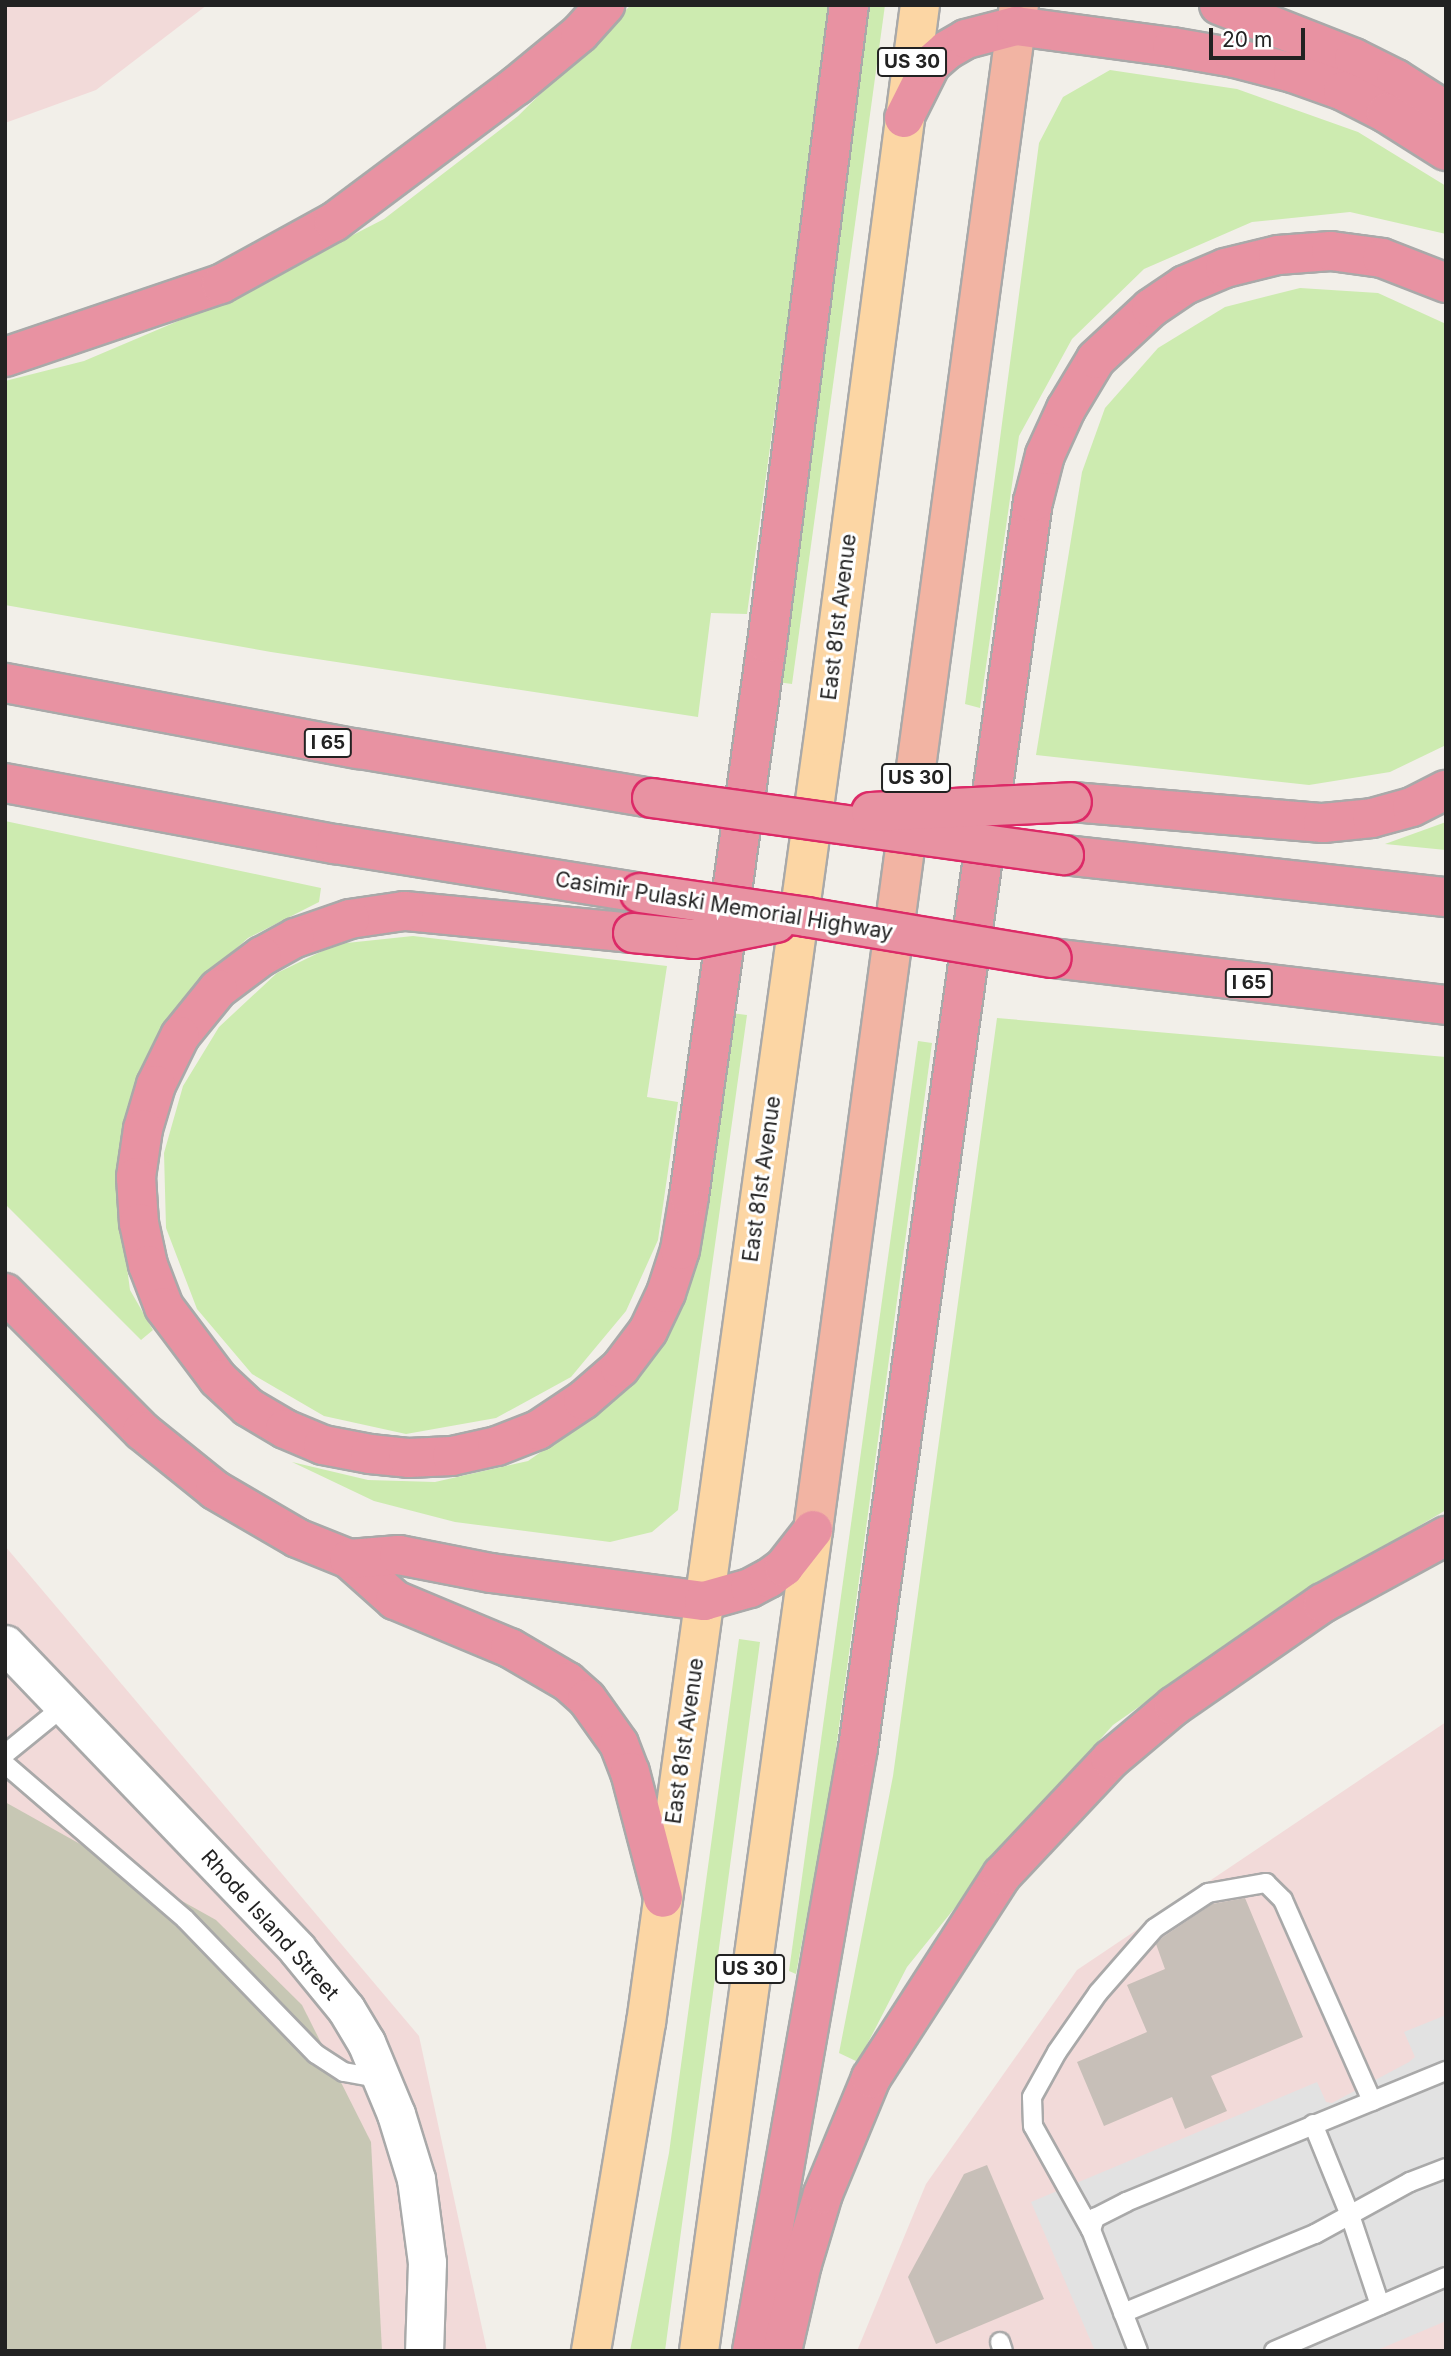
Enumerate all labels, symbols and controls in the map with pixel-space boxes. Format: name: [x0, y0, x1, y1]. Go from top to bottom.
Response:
scale bar: [1213, 14, 1309, 58]
text: 20 m: [1222, 27, 1272, 52]
road number: US 30: [877, 46, 947, 78]
street label: East 81st Avenue: [816, 532, 862, 702]
road number: I 65: [304, 728, 352, 758]
road number: US 30: [881, 762, 951, 793]
street label: Casimir Pulaski Memorial Highway: [553, 867, 895, 945]
road number: I 65: [1224, 967, 1274, 998]
street label: East 81st Avenue: [738, 1094, 786, 1264]
street label: East 81st Avenue: [661, 1656, 709, 1826]
street label: Rhode Island Street: [196, 1845, 344, 2005]
road number: US 30: [715, 1954, 785, 1984]

